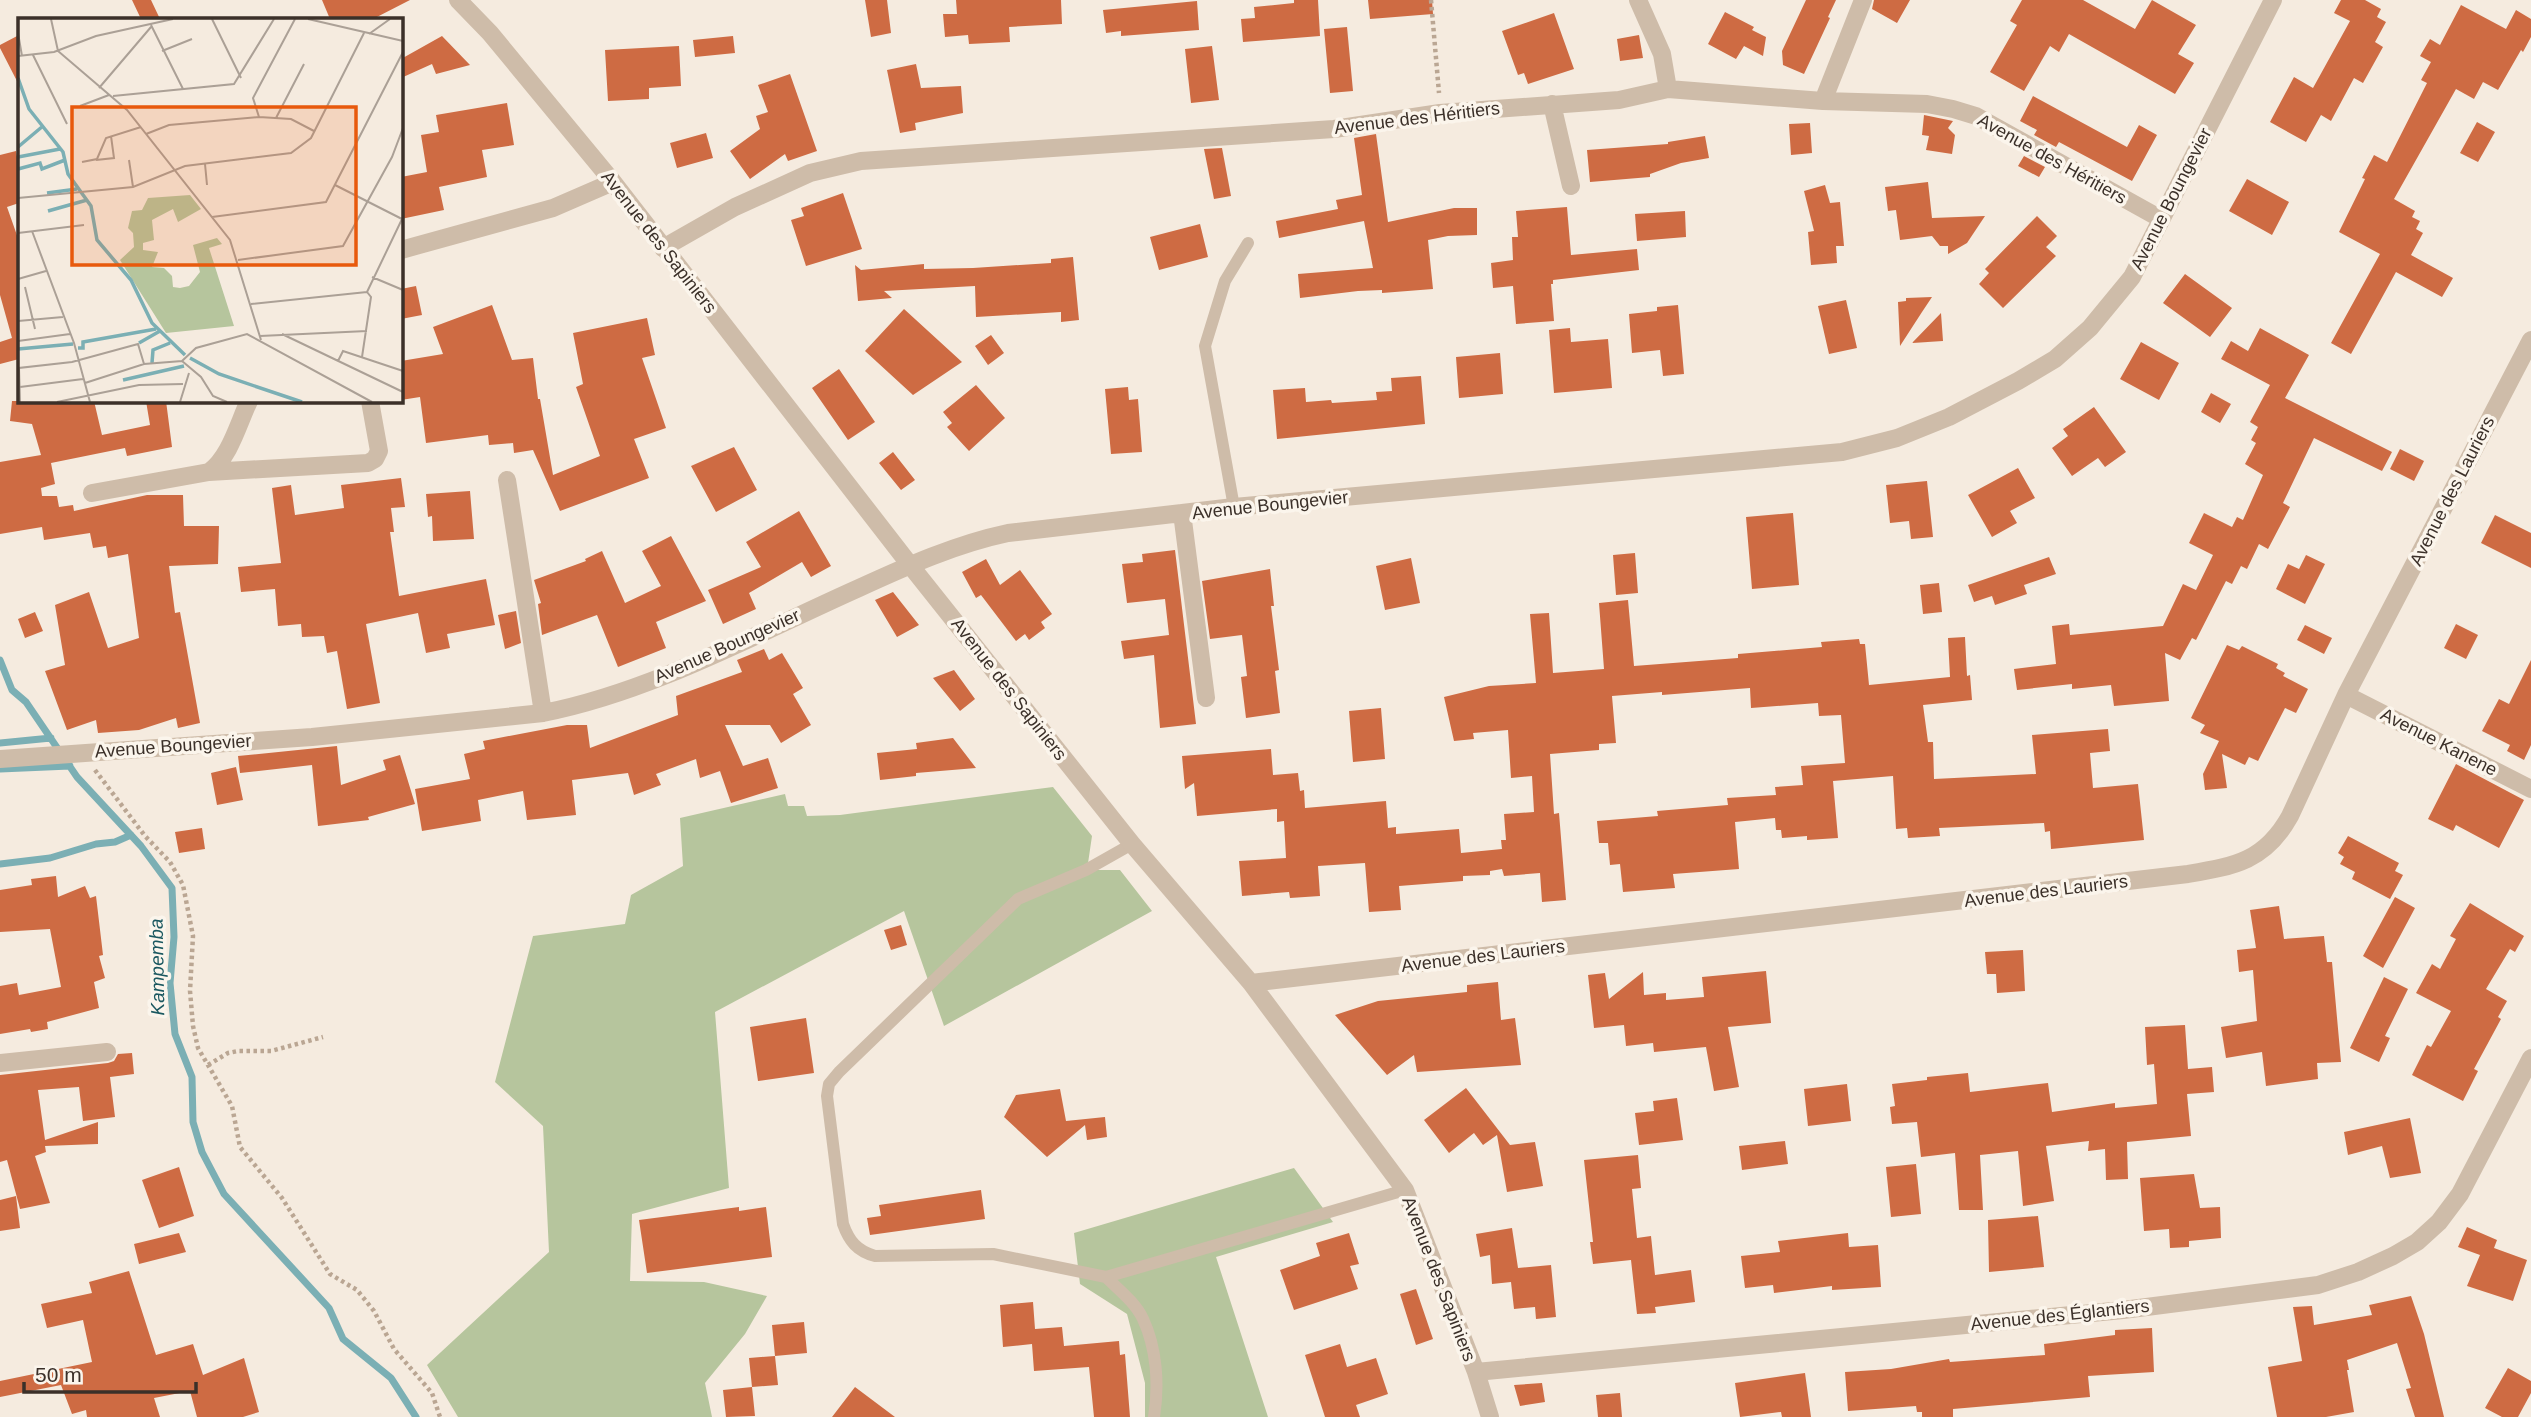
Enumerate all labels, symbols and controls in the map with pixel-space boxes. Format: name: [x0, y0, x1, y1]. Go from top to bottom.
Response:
inset map: [18, 18, 402, 402]
street label: Avenue des Héritiers: [1333, 98, 1501, 138]
street label: Avenue des Héritiers: [1974, 110, 2130, 208]
street label: Avenue Boungevier: [2126, 125, 2216, 273]
street label: Avenue des Sapiniers: [597, 167, 721, 317]
street label: Avenue des Lauriers: [2406, 413, 2498, 569]
street label: Avenue Boungevier: [1191, 487, 1349, 523]
street label: Avenue Boungevier: [651, 605, 803, 687]
street label: Avenue des Sapiniers: [947, 614, 1071, 764]
street label: Avenue Kanene: [2378, 704, 2500, 780]
street label: Avenue Boungevier: [94, 731, 252, 761]
street label: Avenue des Lauriers: [1963, 871, 2129, 911]
water label: Kampemba: [146, 918, 168, 1016]
street label: Avenue des Lauriers: [1400, 936, 1566, 976]
street label: Avenue des Sapiniers: [1398, 1194, 1480, 1364]
street label: Avenue des Églantiers: [1970, 1296, 2150, 1334]
scale bar: [24, 1350, 196, 1394]
text: 50 m: [35, 1363, 82, 1386]

